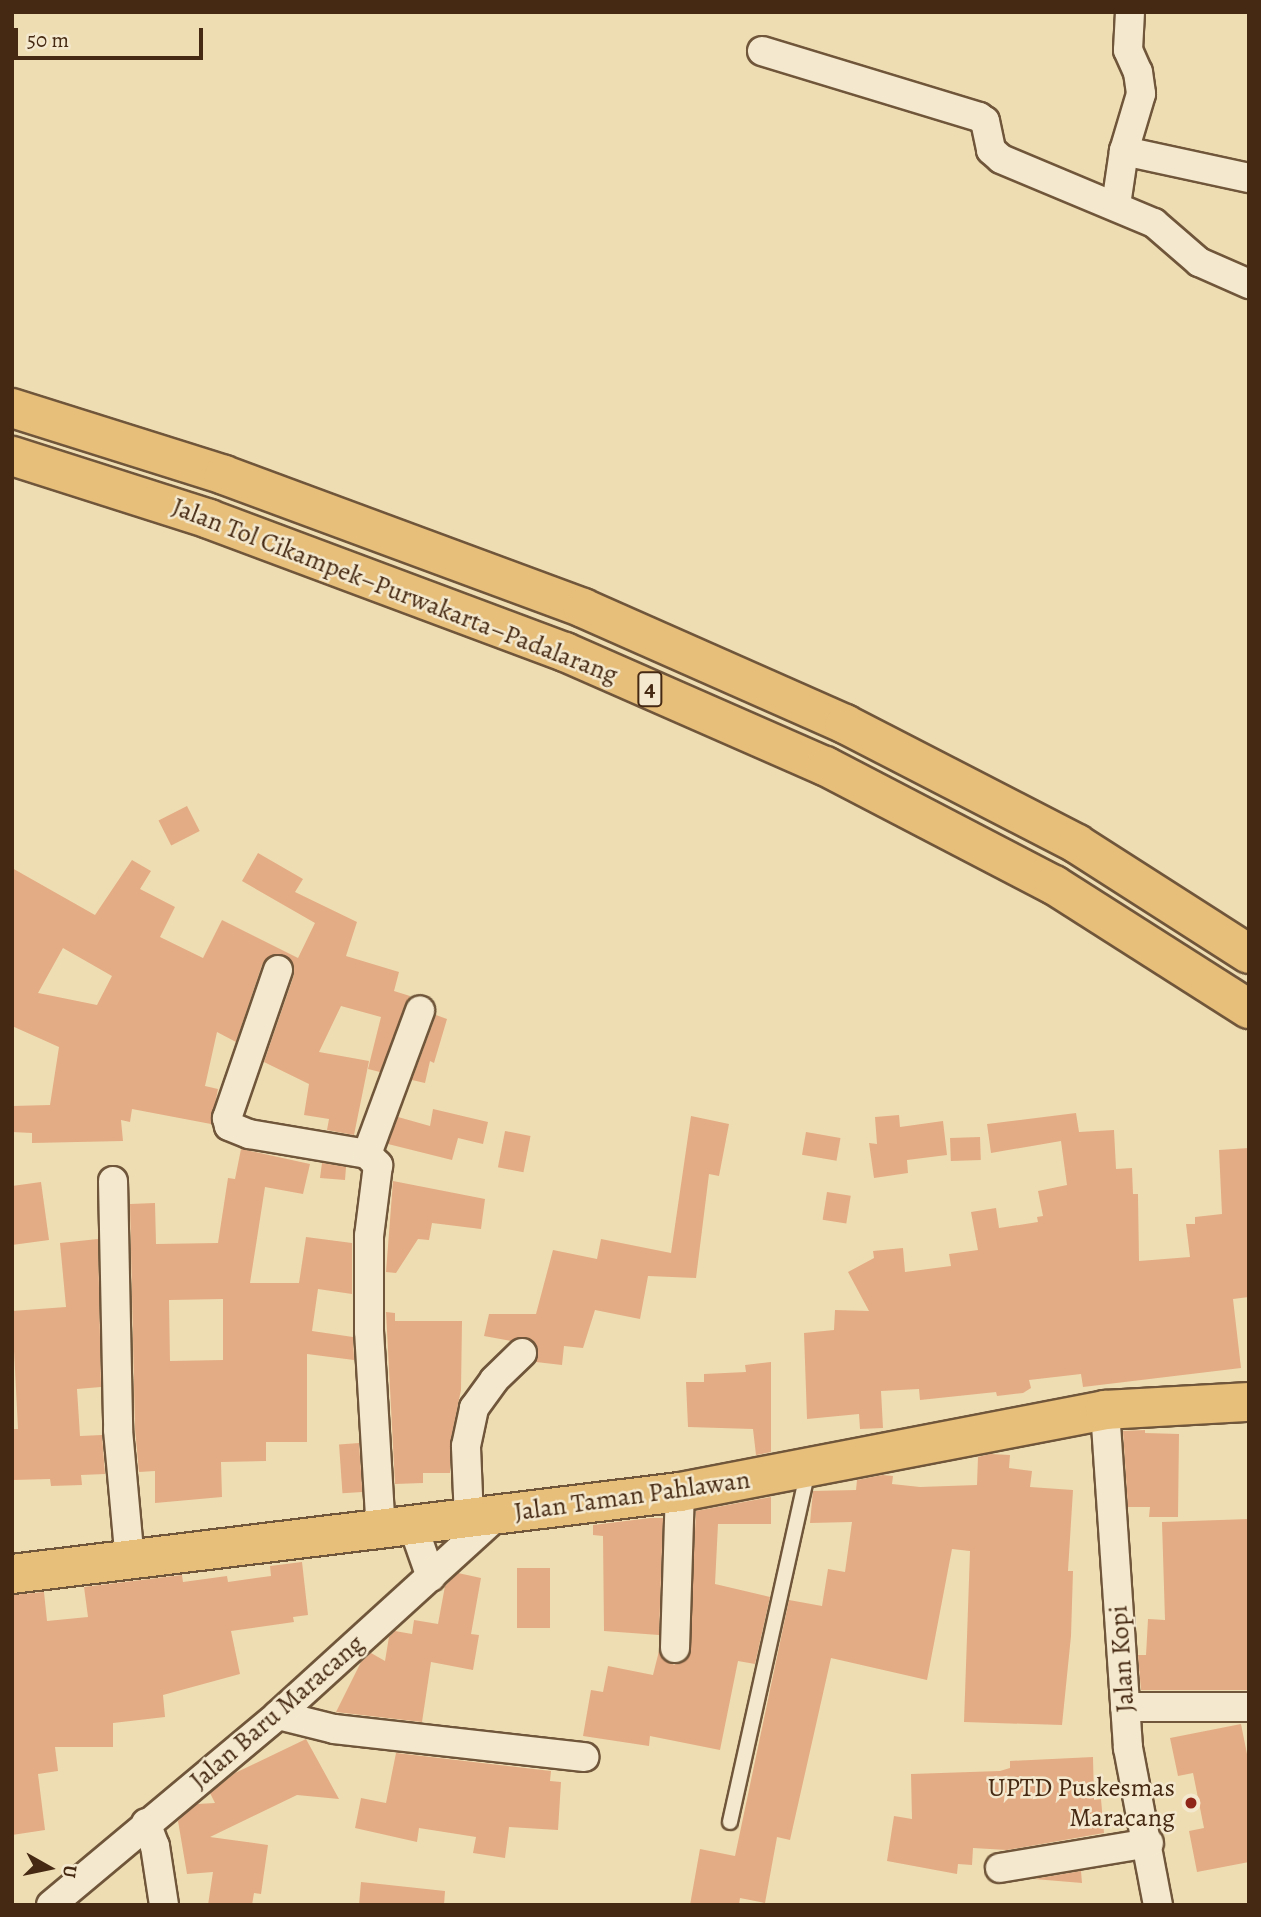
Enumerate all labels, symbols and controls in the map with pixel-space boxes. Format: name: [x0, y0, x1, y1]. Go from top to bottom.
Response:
scale bar: [18, 14, 206, 58]
text: 50 m: [27, 26, 69, 54]
street label: Jalan Tol Cikampek–Purwakarta–Padalarang: [168, 491, 622, 691]
road number: 4: [636, 668, 664, 710]
street label: Jalan Taman Pahlawan: [512, 1464, 752, 1528]
street label: Jalan Kopi: [1103, 1604, 1141, 1714]
street label: Jalan Baru Maracang: [184, 1628, 370, 1796]
place label: UPTD Puskesmas Maracang: [988, 1772, 1175, 1834]
marker: UPTD Puskesmas Maracang: [1181, 1793, 1201, 1813]
north arrow: [14, 1833, 84, 1903]
text: U: [56, 1863, 84, 1879]

